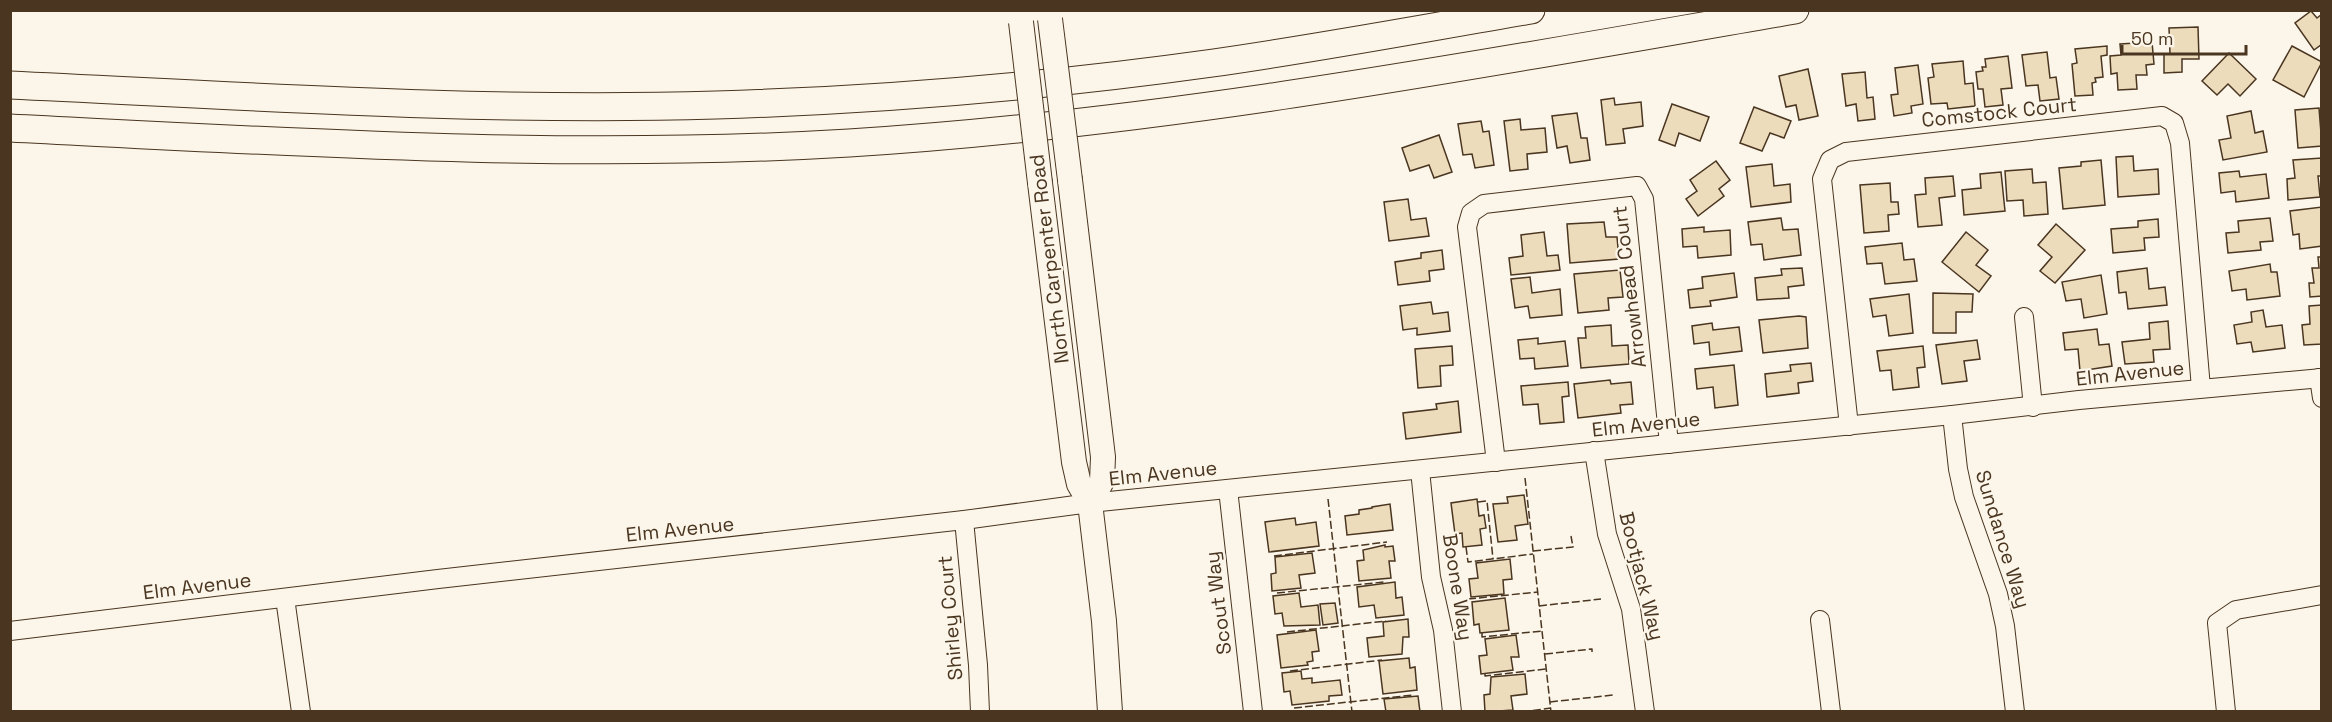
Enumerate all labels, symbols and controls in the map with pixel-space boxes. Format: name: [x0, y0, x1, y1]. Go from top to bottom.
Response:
scale bar: [2122, 18, 2246, 56]
text: 50 m: [2131, 27, 2173, 50]
street label: Comstock Court: [1920, 91, 2078, 133]
street label: North Carpenter Road: [1023, 153, 1075, 365]
street label: Arrowhead Court: [1606, 204, 1652, 370]
street label: Elm Avenue: [2075, 354, 2185, 392]
street label: Elm Avenue: [1591, 405, 1701, 443]
street label: Elm Avenue: [1108, 454, 1218, 492]
street label: Sundance Way: [1970, 467, 2036, 611]
street label: Bootjack Way: [1613, 509, 1671, 643]
street label: Elm Avenue: [625, 510, 735, 548]
street label: Boone Way: [1437, 532, 1479, 642]
street label: Scout Way: [1199, 550, 1237, 656]
street label: Shirley Court: [932, 554, 968, 682]
street label: Elm Avenue: [141, 566, 253, 606]

